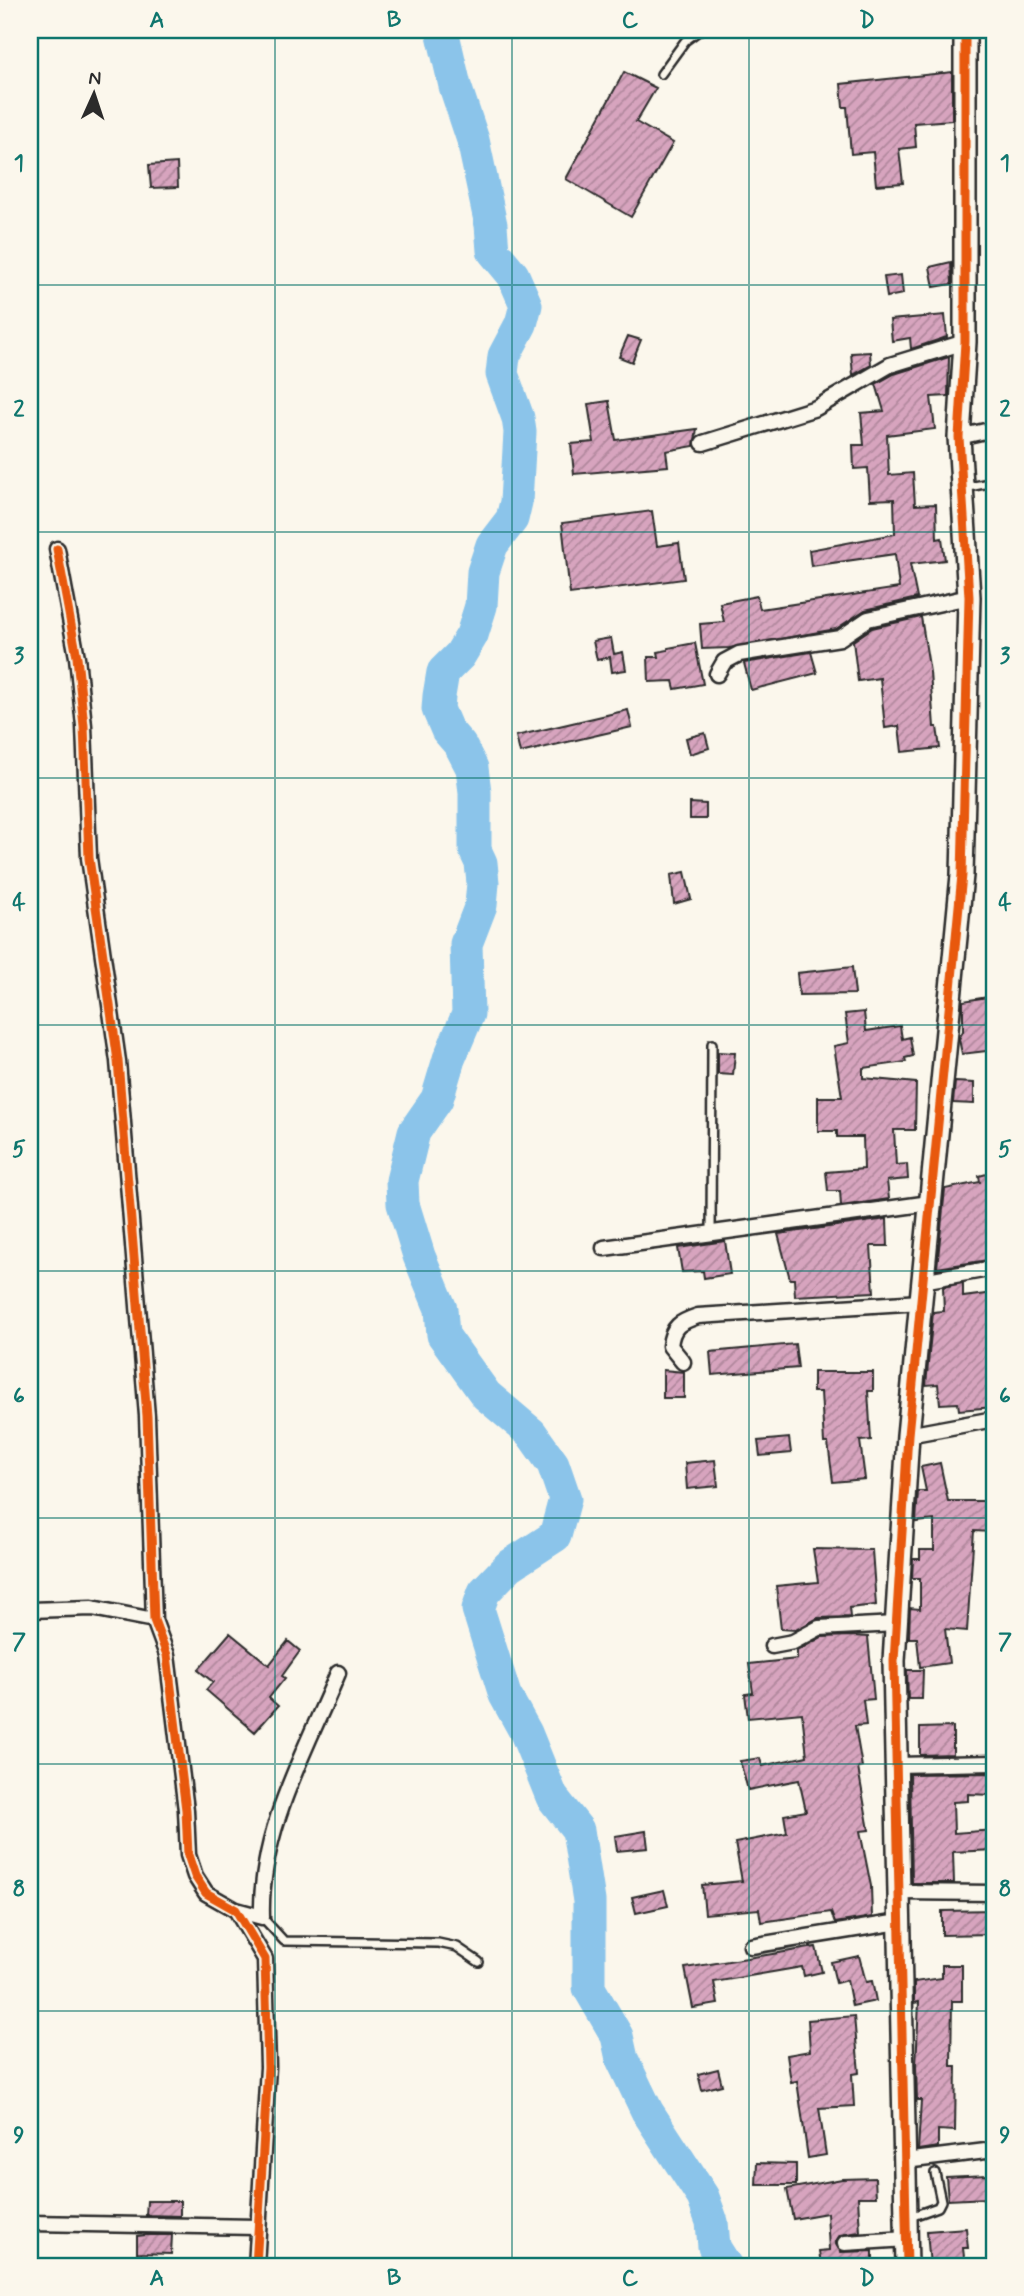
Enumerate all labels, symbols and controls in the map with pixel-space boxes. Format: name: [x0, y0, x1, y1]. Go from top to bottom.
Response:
text: A: [149, 6, 165, 36]
text: B: [387, 6, 402, 36]
text: C: [622, 6, 639, 36]
text: D: [859, 6, 875, 36]
north arrow: [60, 60, 130, 130]
text: N: [88, 66, 102, 91]
text: 1: [14, 149, 24, 179]
text: 1: [1000, 149, 1010, 179]
text: 2: [13, 395, 25, 425]
text: 2: [999, 395, 1011, 425]
text: 3: [14, 642, 25, 672]
text: 3: [1000, 642, 1011, 672]
text: 4: [12, 888, 26, 918]
text: 4: [998, 888, 1012, 918]
text: 5: [12, 1135, 26, 1165]
text: 5: [998, 1135, 1012, 1165]
text: 6: [13, 1382, 25, 1412]
text: 6: [999, 1382, 1011, 1412]
text: 7: [12, 1628, 26, 1658]
text: 7: [998, 1628, 1012, 1658]
text: 8: [13, 1875, 25, 1905]
text: 8: [999, 1875, 1011, 1905]
text: 9: [13, 2121, 25, 2151]
text: 9: [999, 2121, 1011, 2151]
text: A: [149, 2264, 165, 2294]
text: B: [387, 2264, 402, 2294]
text: C: [622, 2264, 639, 2294]
text: D: [859, 2264, 875, 2294]

